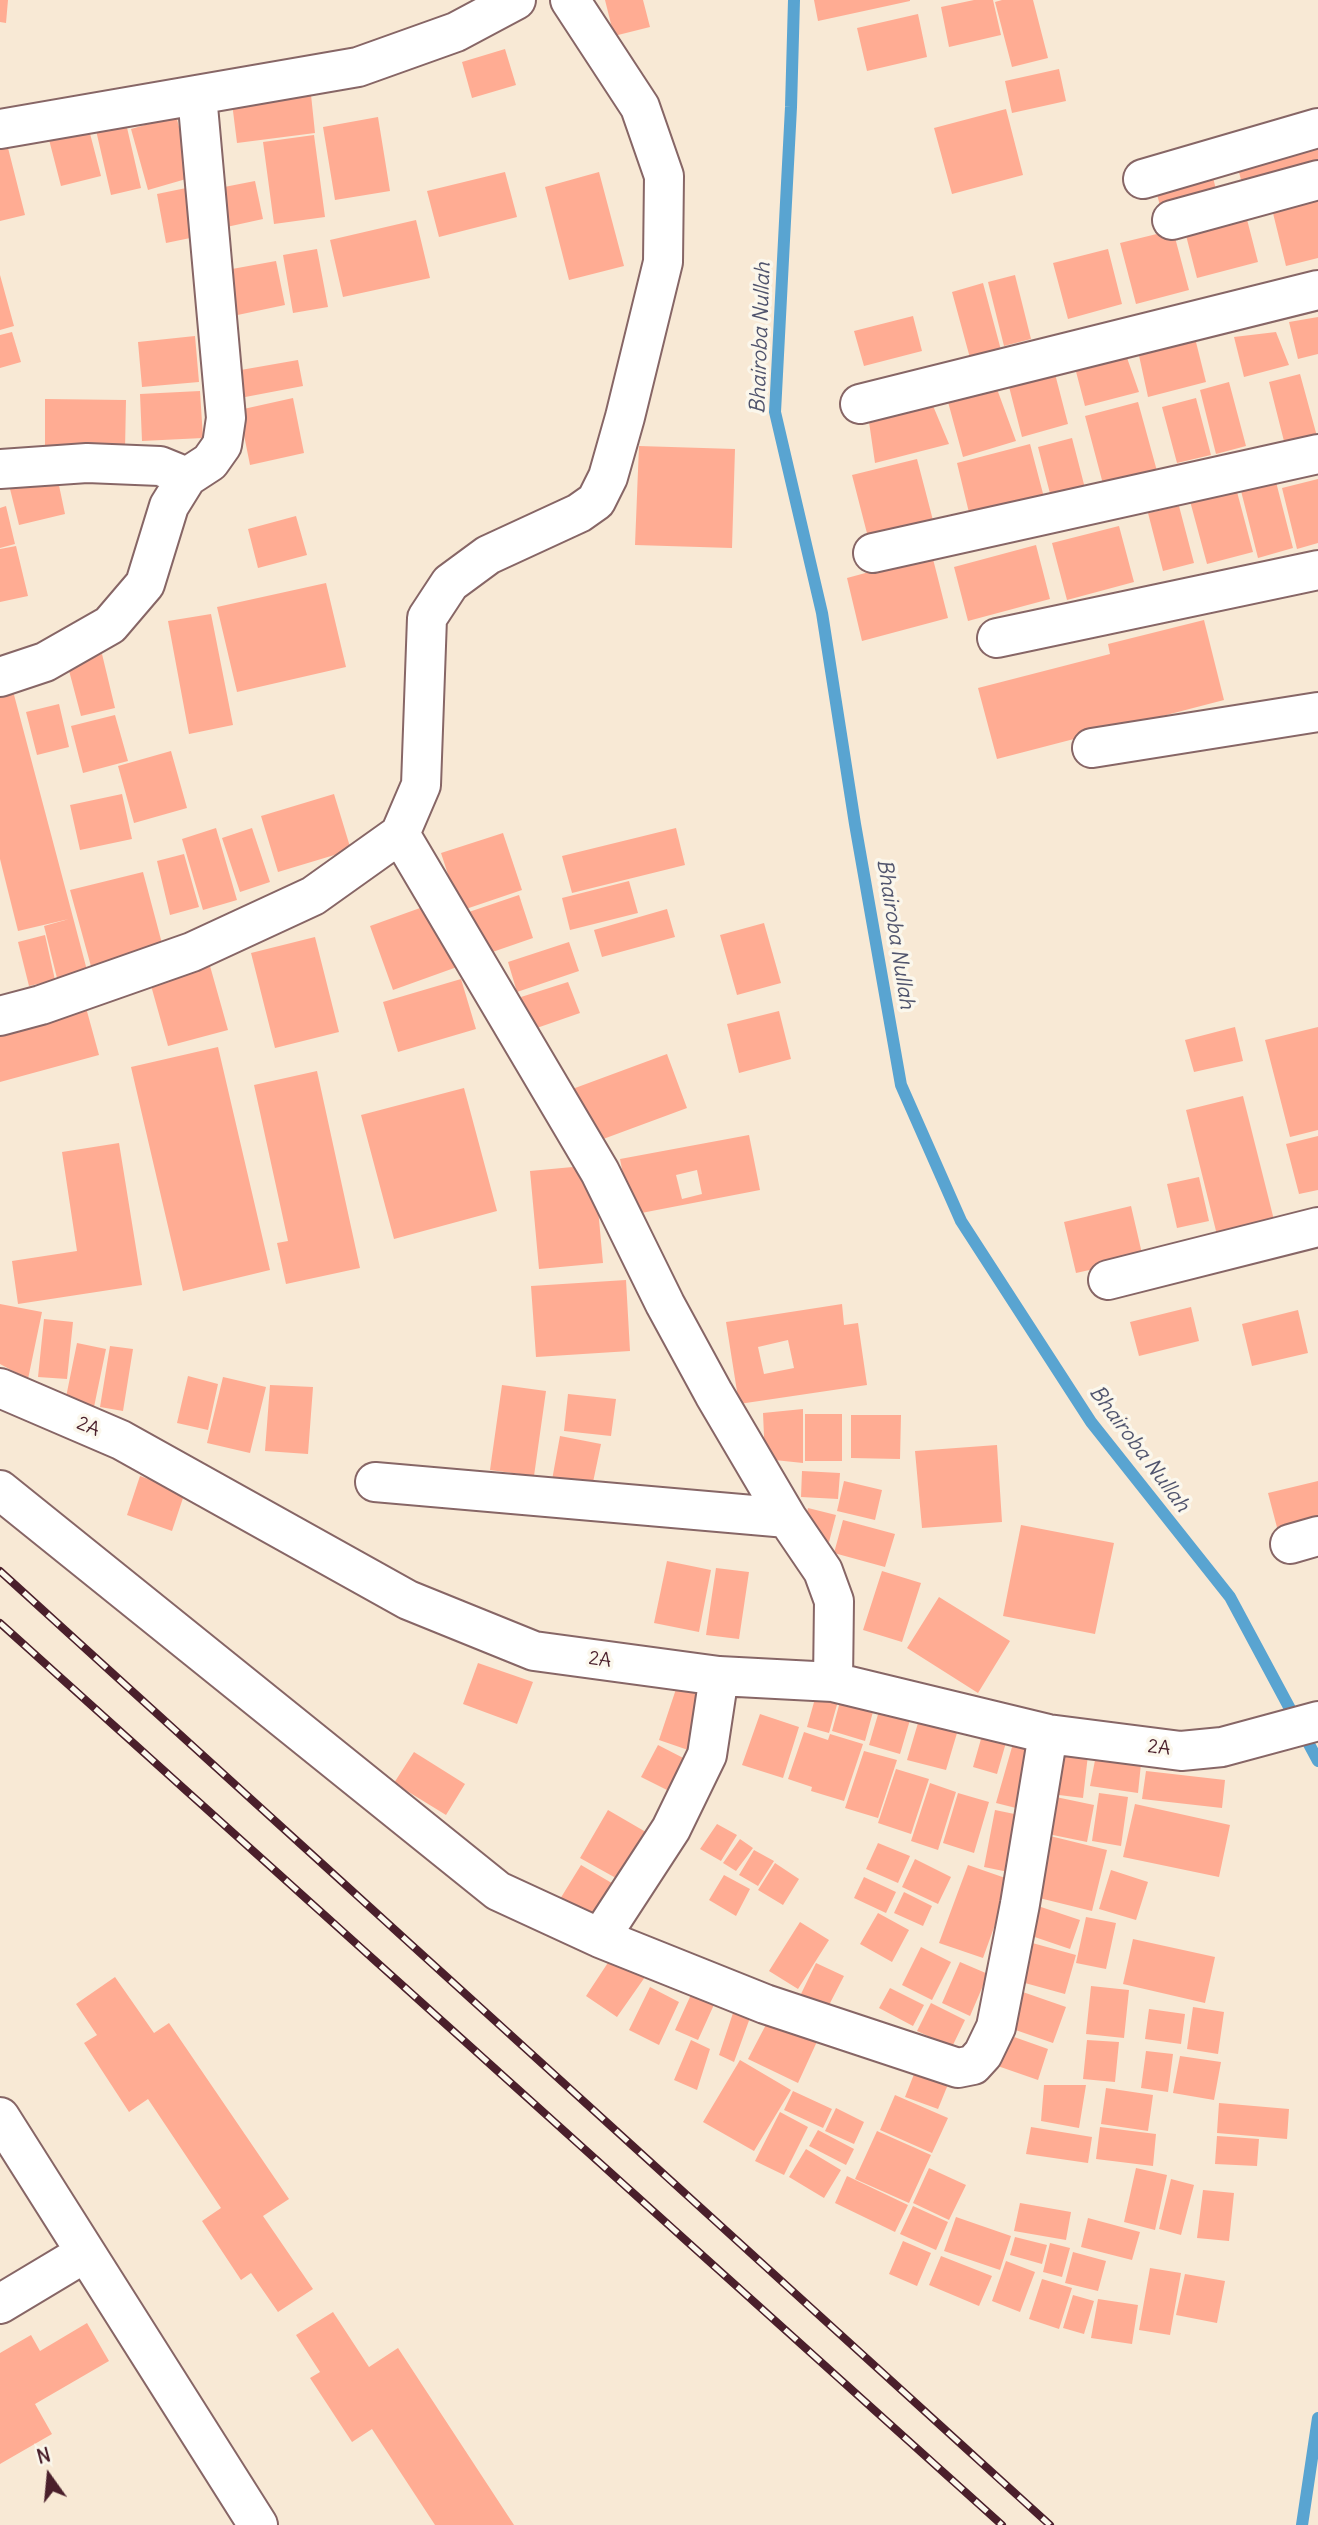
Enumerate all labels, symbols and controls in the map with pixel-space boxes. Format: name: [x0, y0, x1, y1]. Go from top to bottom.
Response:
water label: Bhairoba Nullah: [746, 262, 776, 414]
water label: Bhairoba Nullah: [871, 857, 919, 1011]
water label: Bhairoba Nullah: [1083, 1381, 1195, 1517]
street label: 2A: [73, 1412, 103, 1442]
street label: 2A: [587, 1647, 613, 1673]
street label: 2A: [1146, 1735, 1172, 1761]
north arrow: [14, 2441, 84, 2511]
text: N: [34, 2442, 53, 2469]

